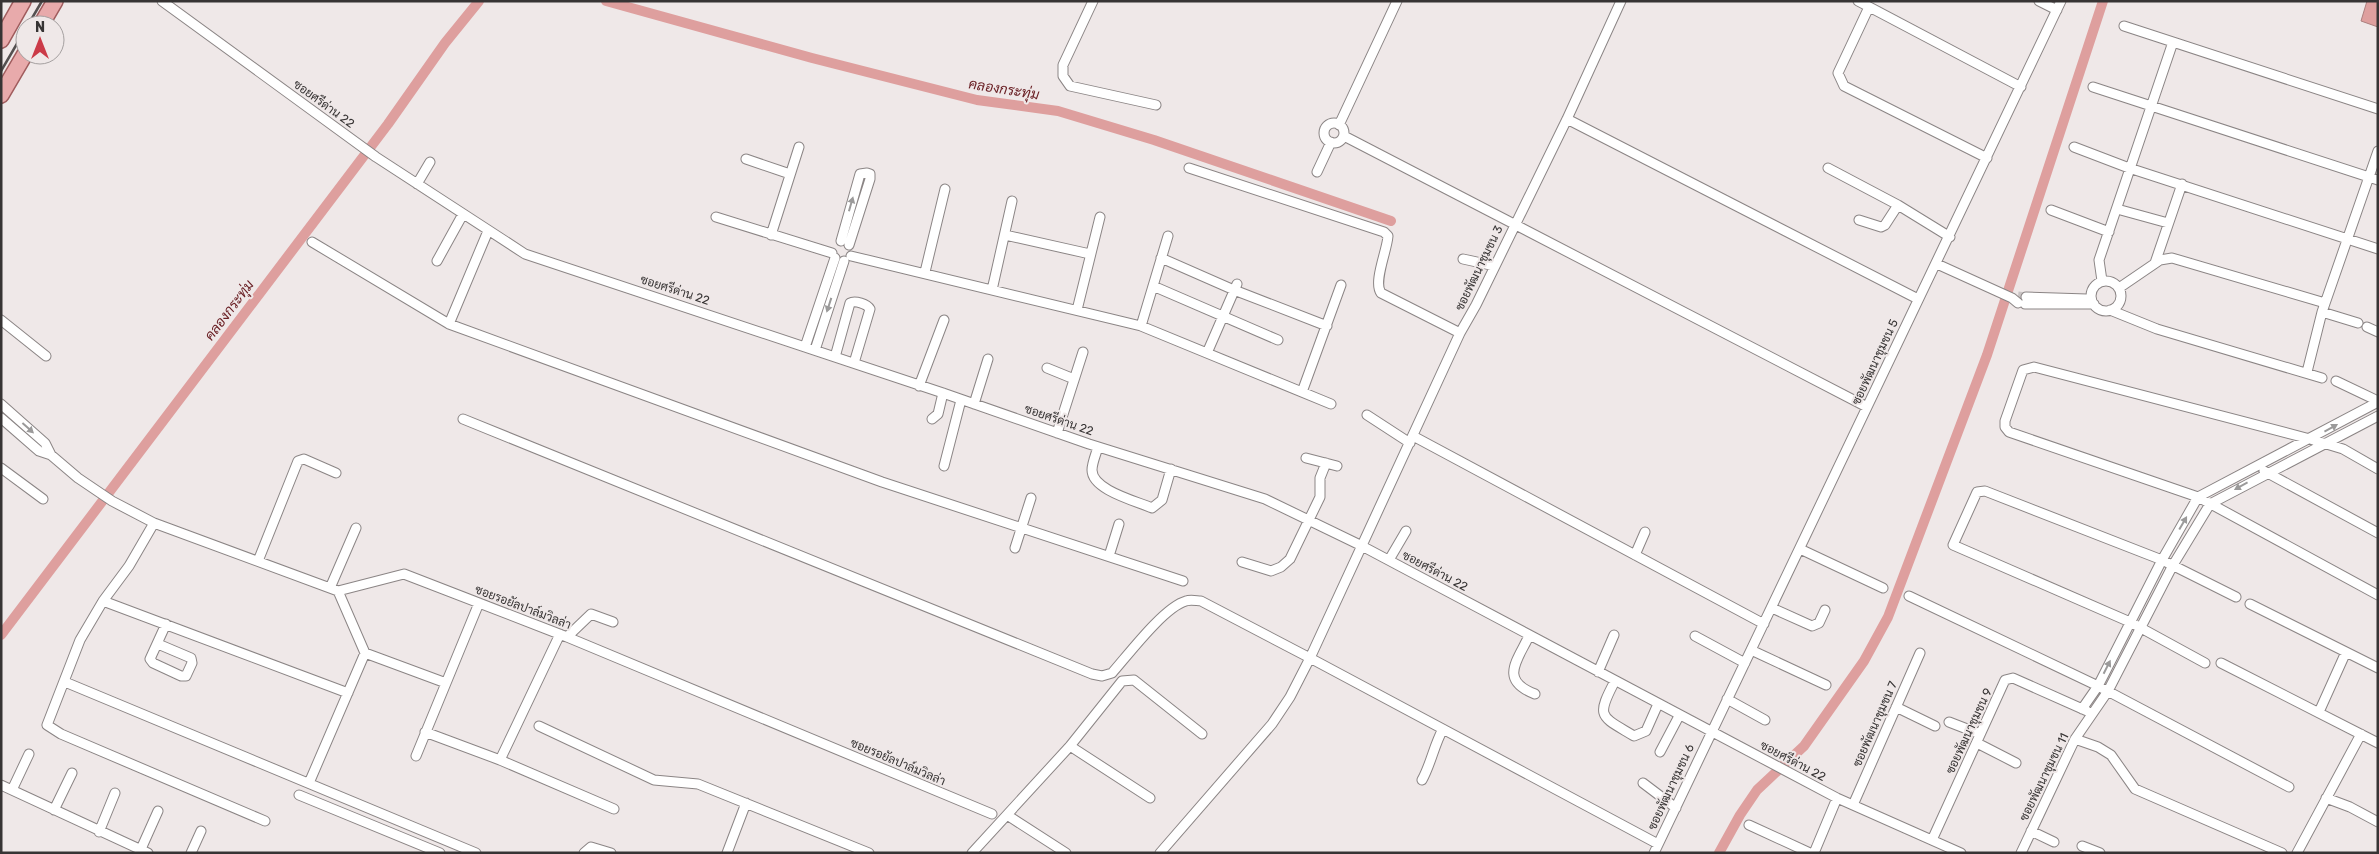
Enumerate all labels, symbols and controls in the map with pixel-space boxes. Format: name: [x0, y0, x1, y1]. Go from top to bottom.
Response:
north arrow: [15, 15, 65, 65]
text: N: [35, 19, 45, 36]
street label: ซอยศรีด่าน 22: [291, 76, 358, 131]
water label: คลองกระทุ่ม: [967, 76, 1041, 105]
one-way arrow: [848, 196, 856, 211]
street label: ซอยพัฒนาชุมชน 3: [1452, 223, 1507, 314]
street label: ซอยศรีด่าน 22: [639, 271, 712, 308]
water label: คลองกระทุ่ม: [201, 276, 259, 344]
one-way arrow: [825, 298, 833, 313]
street label: ซอยพัฒนาชุมชน 5: [1849, 317, 1903, 408]
street label: ซอยศรีด่าน 22: [1023, 401, 1096, 438]
one-way arrow: [22, 422, 34, 434]
one-way arrow: [2324, 423, 2337, 432]
one-way arrow: [2234, 482, 2248, 490]
one-way arrow: [2178, 517, 2187, 530]
street label: ซอยศรีด่าน 22: [1400, 547, 1471, 594]
street label: ซอยรอยัลปาล์มวิลล่า: [473, 581, 573, 632]
one-way arrow: [2103, 660, 2111, 674]
street label: ซอยพัฒนาชุมชน 7: [1850, 679, 1902, 770]
street label: ซอยพัฒนาชุมชน 9: [1943, 686, 1997, 777]
street label: ซอยพัฒนาชุมชน 11: [2017, 731, 2073, 824]
street label: ซอยรอยัลปาล์มวิลล่า: [848, 735, 948, 788]
street label: ซอยศรีด่าน 22: [1758, 737, 1829, 784]
street label: ซอยพัฒนาชุมชน 6: [1645, 742, 1699, 833]

